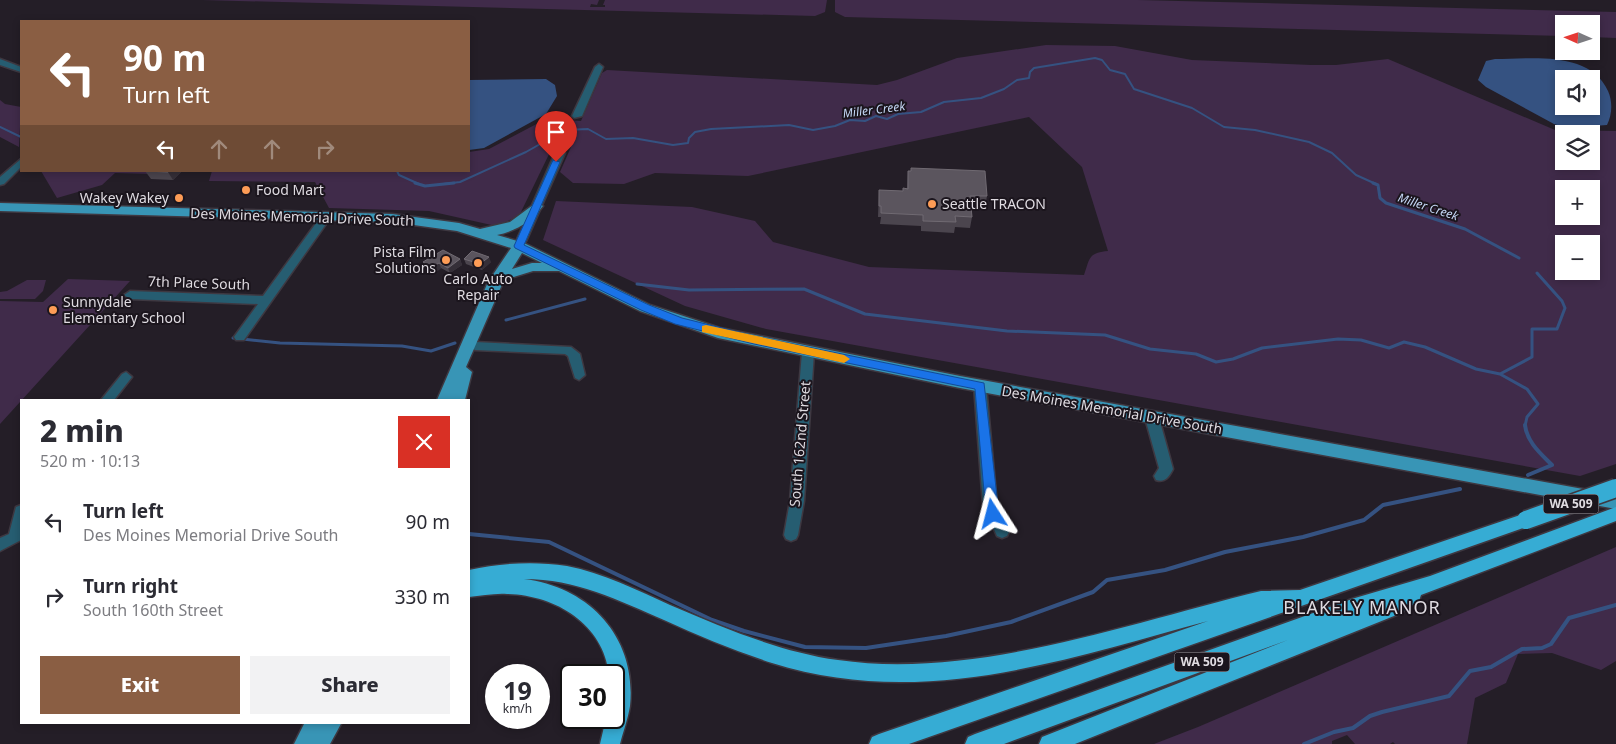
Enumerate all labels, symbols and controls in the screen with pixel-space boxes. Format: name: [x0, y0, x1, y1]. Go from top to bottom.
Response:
north arrow: [1555, 15, 1600, 60]
map controls: [1555, 15, 1600, 280]
text: 90 m: [123, 34, 206, 81]
icon: left: [40, 40, 105, 105]
button: sound: [1555, 70, 1600, 115]
text: Turn left: [123, 79, 210, 109]
water label: Miller Creek: [842, 97, 907, 122]
pin: [535, 111, 577, 162]
icon: arrive: [542, 118, 570, 146]
button: layers: [1555, 125, 1600, 170]
icon: left: [152, 135, 180, 163]
icon: ahead: [205, 135, 233, 163]
icon: ahead: [258, 135, 286, 163]
icon: right: [311, 135, 339, 163]
place label: Food Mart: [256, 180, 324, 199]
button: +: [1555, 180, 1600, 225]
marker: Food Mart: [240, 184, 252, 196]
place label: Wakey Wakey: [80, 188, 170, 207]
water label: Miller Creek: [1396, 189, 1462, 225]
marker: Wakey Wakey: [173, 192, 185, 204]
place label: Seattle TRACON: [942, 194, 1046, 213]
marker: Seattle TRACON: [926, 198, 938, 210]
street label: Des Moines Memorial Drive South: [190, 203, 414, 230]
button: −: [1555, 235, 1600, 280]
place label: Pista Film Solutions: [373, 242, 436, 277]
marker: Pista Film Solutions: [440, 254, 452, 266]
marker: Carlo Auto Repair: [472, 257, 484, 269]
place label: Carlo Auto Repair: [443, 269, 513, 304]
street label: 7th Place South: [148, 271, 250, 294]
place label: Sunnydale Elementary School: [63, 292, 185, 327]
marker: Sunnydale Elementary School: [47, 304, 59, 316]
street label: South 162nd Street: [785, 380, 814, 508]
street label: Des Moines Memorial Drive South: [1000, 381, 1224, 438]
text: 2 min: [40, 410, 124, 451]
button: close: [398, 416, 450, 468]
text: 520 m · 10:13: [40, 450, 140, 472]
position arrow: [966, 487, 1018, 539]
road number: WA 509: [1544, 494, 1598, 514]
text: Turn left: [83, 498, 164, 524]
icon: left: [40, 508, 68, 536]
text: 90 m: [406, 509, 450, 535]
text: Des Moines Memorial Drive South: [83, 524, 339, 546]
text: Turn right: [83, 573, 178, 599]
icon: right: [40, 583, 68, 611]
text: 330 m: [395, 584, 450, 610]
district label: BLAKELY MANOR: [1283, 595, 1441, 619]
text: South 160th Street: [83, 599, 223, 621]
road number: WA 509: [1174, 652, 1230, 672]
button: Exit: [40, 656, 240, 714]
button: Share: [250, 656, 450, 714]
speed limit sign: 30: [560, 664, 625, 729]
text: 19: [503, 673, 532, 707]
text: km/h: [503, 700, 532, 717]

